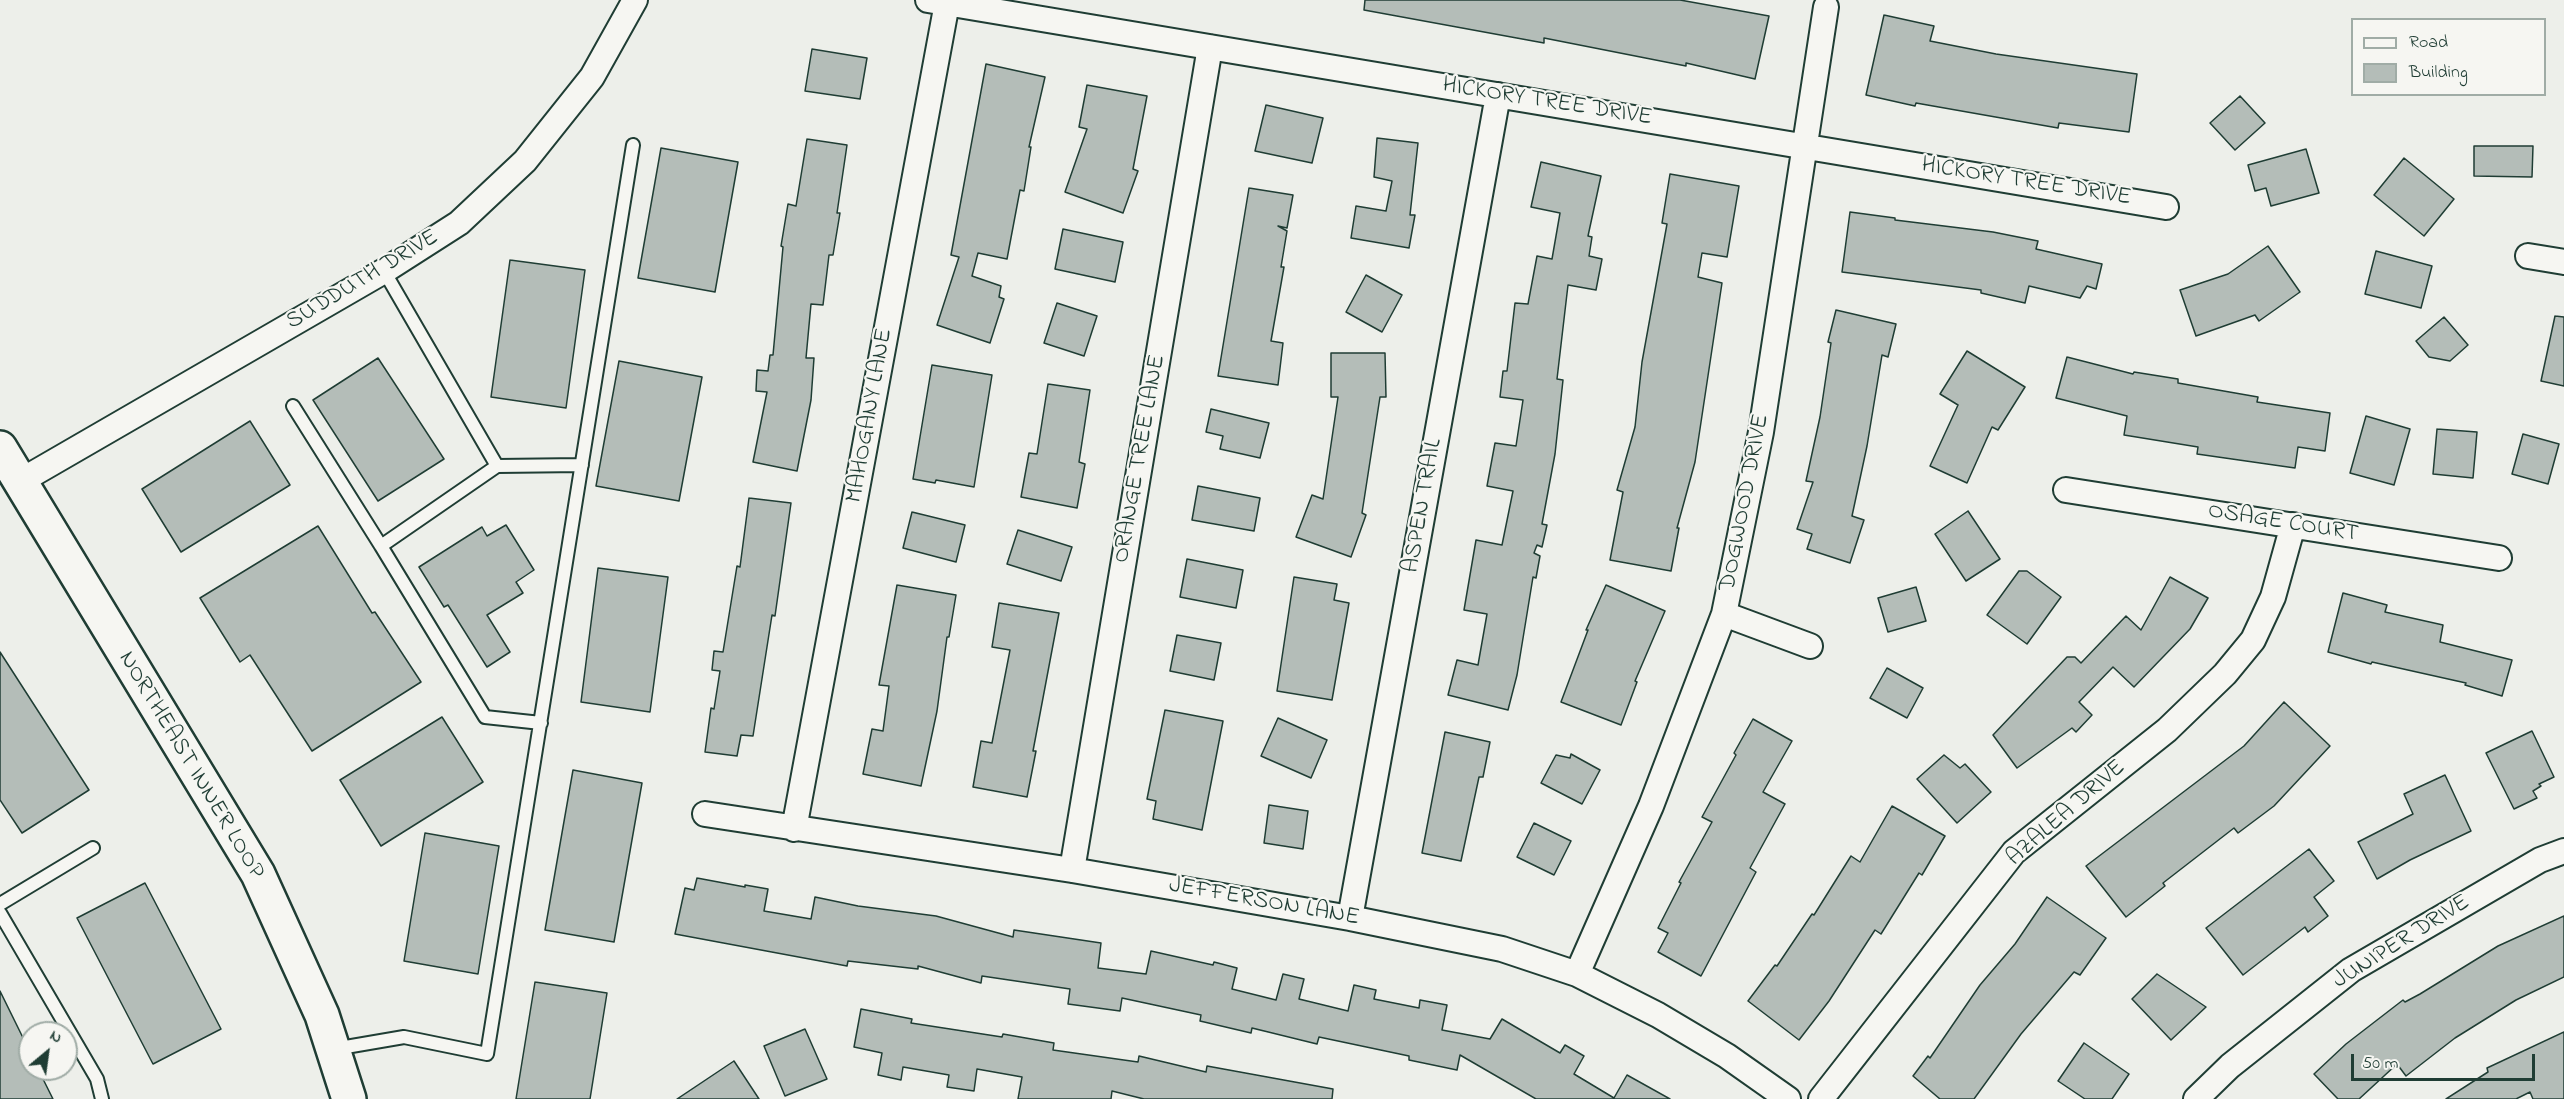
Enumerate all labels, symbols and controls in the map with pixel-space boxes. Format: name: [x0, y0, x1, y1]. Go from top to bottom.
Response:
legend: [2351, 18, 2546, 96]
text: Road: [2409, 30, 2448, 56]
text: Building: [2409, 60, 2468, 86]
street label: HICKORY TREE DRIVE: [1440, 72, 1654, 134]
street label: HICKORY TREE DRIVE: [1919, 152, 2133, 214]
street label: SUDDUTH DRIVE: [282, 224, 444, 338]
street label: MAHOGANY LANE: [841, 327, 901, 505]
street label: ORANGE TREE LANE: [1109, 353, 1173, 565]
street label: DOGWOOD DRIVE: [1715, 412, 1777, 594]
street label: ASPEN TRAIL: [1398, 437, 1450, 575]
street label: OSAGE COURT: [2206, 498, 2360, 550]
street label: NORTHEAST INNER LOOP: [111, 647, 269, 885]
street label: AZALEA DRIVE: [2002, 754, 2132, 874]
street label: JEFFERSON LANE: [1166, 872, 1362, 934]
street label: JUNIPER DRIVE: [2328, 889, 2476, 997]
north arrow: [18, 1021, 78, 1081]
text: N: [45, 1024, 66, 1050]
scale bar: [2354, 1042, 2538, 1080]
text: 50 m: [2362, 1051, 2399, 1077]

